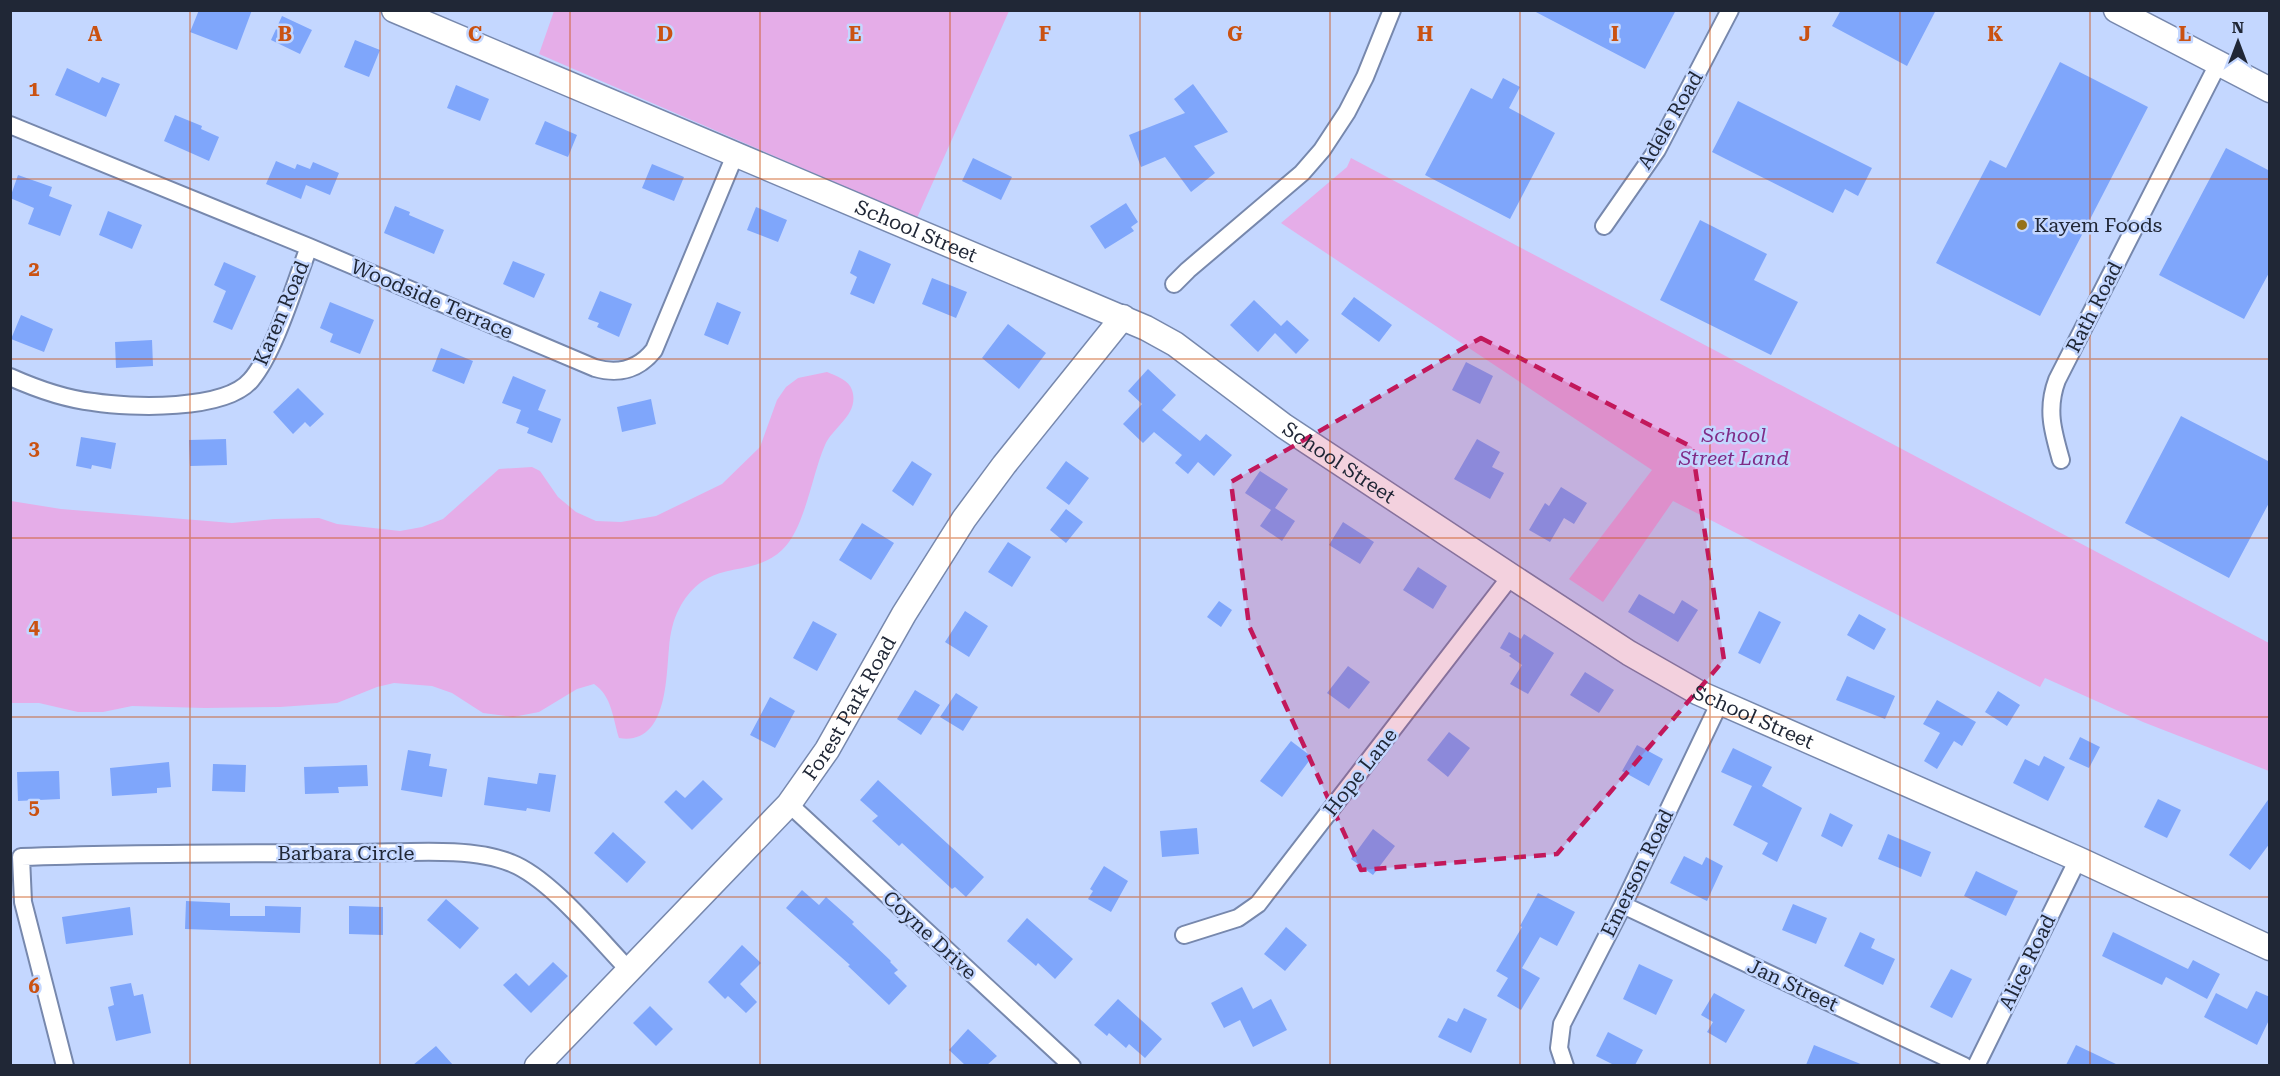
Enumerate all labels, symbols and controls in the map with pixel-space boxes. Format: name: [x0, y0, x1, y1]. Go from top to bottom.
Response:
north arrow: [2208, 12, 2268, 72]
text: N: [2232, 18, 2244, 37]
text: A: [88, 22, 103, 46]
text: B: [278, 22, 292, 46]
text: C: [468, 22, 482, 46]
text: D: [657, 22, 673, 46]
text: E: [849, 22, 862, 46]
text: F: [1039, 22, 1051, 46]
text: G: [1227, 22, 1243, 46]
text: H: [1417, 22, 1433, 46]
text: I: [1611, 22, 1619, 46]
text: J: [1799, 22, 1811, 46]
text: K: [1987, 22, 2003, 46]
text: L: [2179, 22, 2192, 46]
street label: Adele Road: [1632, 67, 1708, 173]
text: 1: [28, 77, 40, 101]
street label: School Street: [852, 194, 981, 267]
place label: Kayem Foods: [2034, 213, 2162, 237]
marker: Kayem Foods: [2015, 218, 2029, 232]
street label: Woodside Terrace: [347, 254, 517, 344]
text: 2: [28, 257, 40, 281]
street label: Karen Road: [248, 257, 314, 369]
street label: Rath Road: [2061, 257, 2127, 357]
street label: School Street: [1278, 417, 1400, 509]
park label: School Street Land: [1678, 423, 1789, 470]
text: 3: [28, 436, 40, 460]
text: 4: [28, 615, 40, 639]
street label: Forest Park Road: [798, 632, 901, 785]
street label: School Street: [1689, 680, 1818, 754]
street label: Hope Lane: [1318, 723, 1402, 821]
text: 5: [28, 795, 40, 819]
street label: Emerson Road: [1596, 805, 1678, 941]
street label: Barbara Circle: [277, 841, 415, 865]
street label: Coyne Drive: [878, 886, 982, 984]
street label: Alice Road: [1994, 910, 2060, 1014]
street label: Jan Street: [1744, 954, 1842, 1017]
text: 6: [28, 974, 40, 998]

